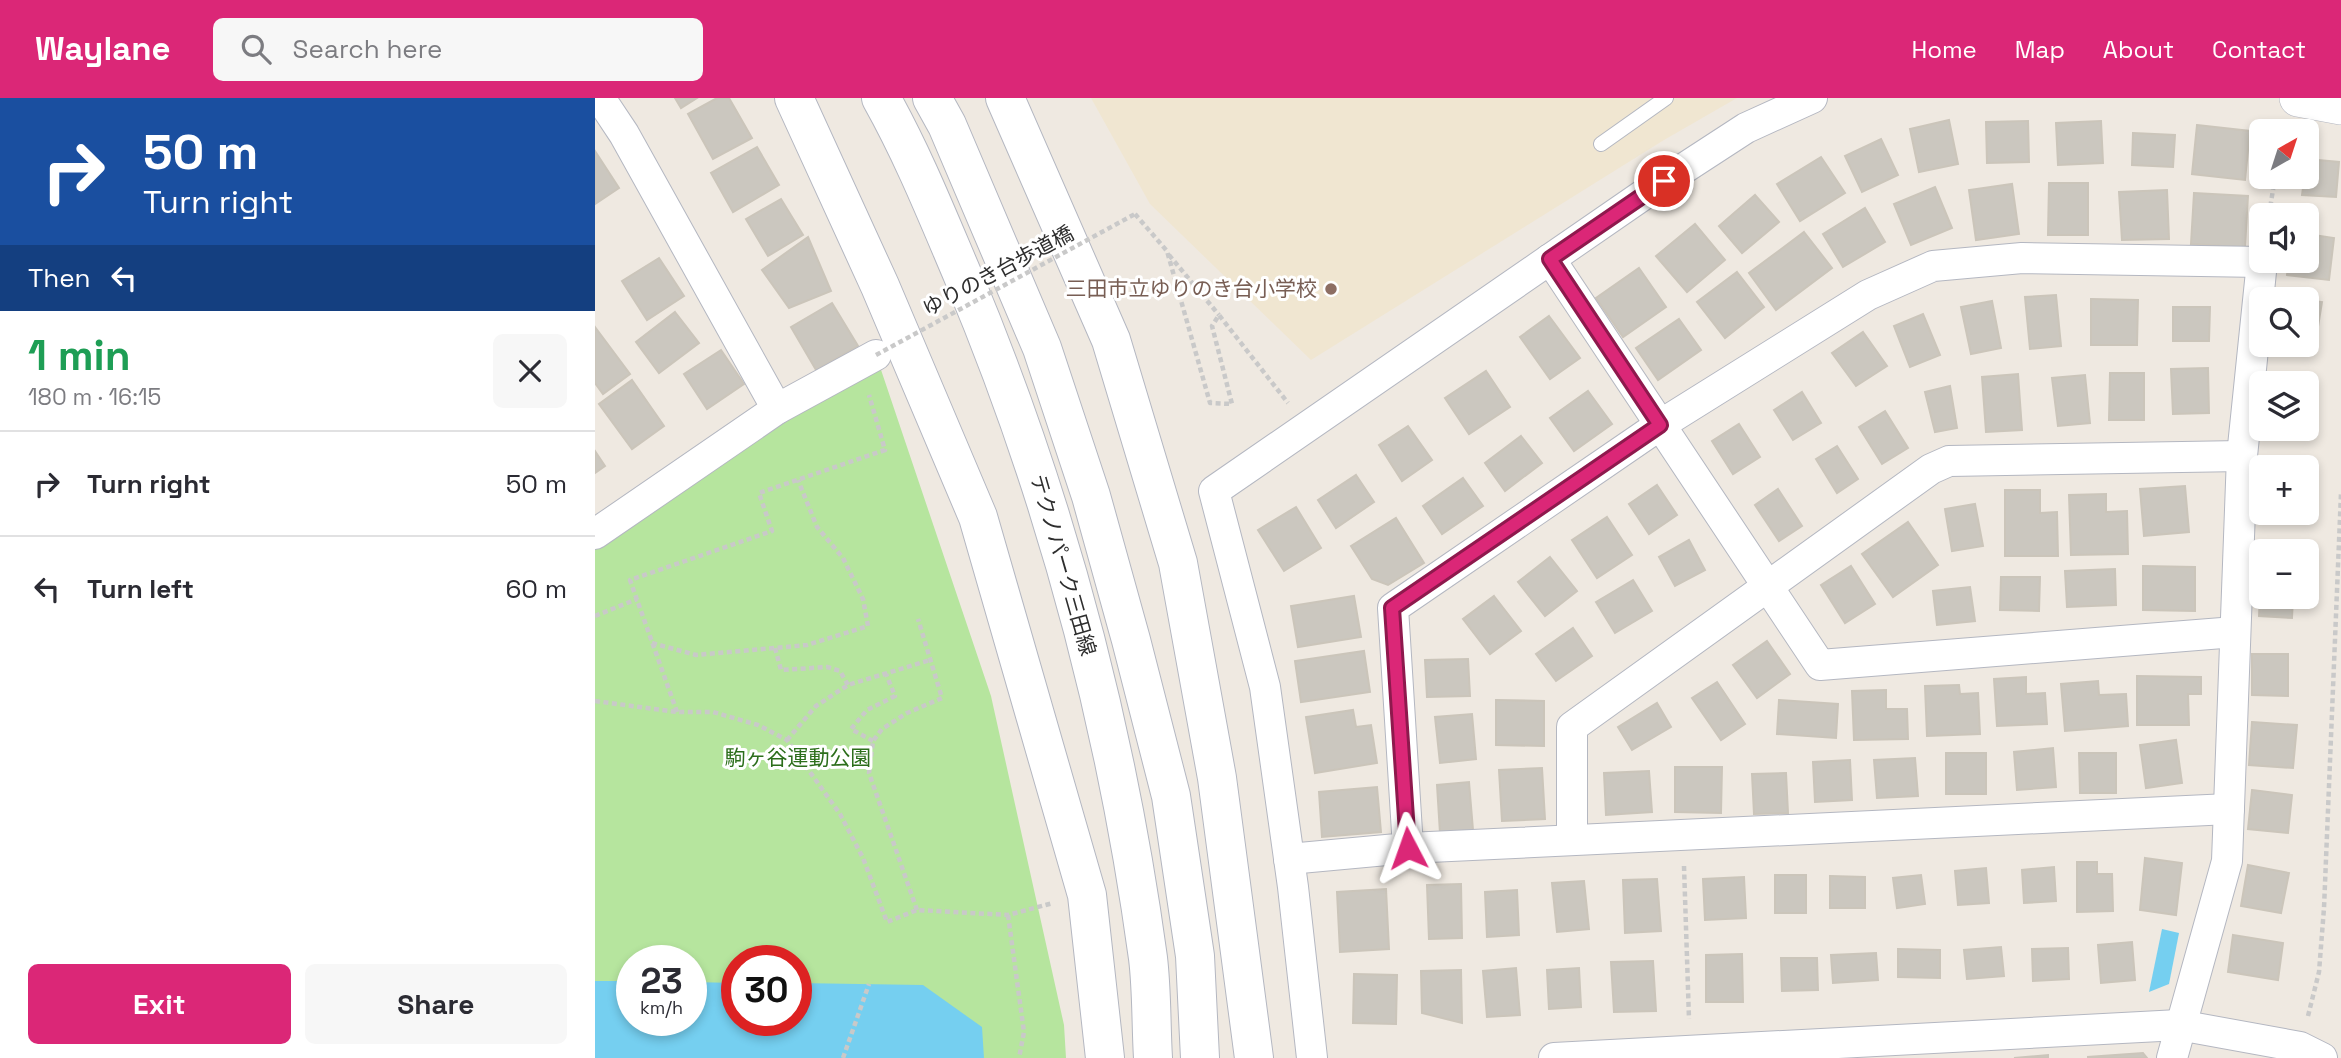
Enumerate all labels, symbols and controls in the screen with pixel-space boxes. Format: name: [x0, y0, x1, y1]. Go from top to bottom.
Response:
search box: [213, 18, 703, 81]
text: Waylane: [35, 28, 171, 70]
icon: search: [237, 30, 275, 68]
text: Search here: [293, 32, 442, 66]
text: Home: [1911, 34, 1977, 65]
text: Map: [2015, 34, 2065, 65]
text: About: [2103, 34, 2174, 65]
text: Contact: [2212, 34, 2306, 65]
north arrow: [2249, 119, 2319, 189]
map controls: [2249, 119, 2319, 609]
text: 50 m: [143, 121, 258, 183]
icon: right: [28, 126, 119, 217]
pin: [1634, 151, 1694, 211]
icon: arrive: [1645, 162, 1683, 200]
text: Turn right: [143, 182, 293, 222]
button: sound: [2249, 203, 2319, 273]
street label: ゆりのき台歩道橋: [918, 219, 1078, 322]
icon: left: [105, 259, 143, 297]
text: Then: [28, 261, 91, 295]
place label: 三田市立ゆりのき台小学校: [1066, 275, 1317, 302]
marker: 三田市立ゆりのき台小学校: [1323, 281, 1339, 297]
button: search: [2249, 287, 2319, 357]
text: 1 min: [28, 329, 131, 382]
button: close: [493, 334, 567, 408]
button: layers: [2249, 371, 2319, 441]
text: 180 m · 16:15: [28, 382, 161, 412]
button: +: [2249, 455, 2319, 525]
icon: right: [28, 465, 66, 503]
text: Turn right: [87, 467, 211, 501]
text: 50 m: [506, 467, 567, 501]
street label: テクノパーク三田線: [1025, 471, 1102, 659]
button: −: [2249, 539, 2319, 609]
icon: left: [28, 570, 66, 608]
text: Turn left: [87, 572, 194, 606]
text: 60 m: [505, 572, 567, 606]
park label: 駒ヶ谷運動公園: [725, 744, 872, 771]
position arrow: [1371, 811, 1445, 885]
speed limit sign: 30: [721, 945, 812, 1036]
text: 23: [640, 959, 683, 1003]
button: Exit: [28, 964, 291, 1044]
button: Share: [305, 964, 567, 1044]
text: km/h: [640, 996, 683, 1019]

